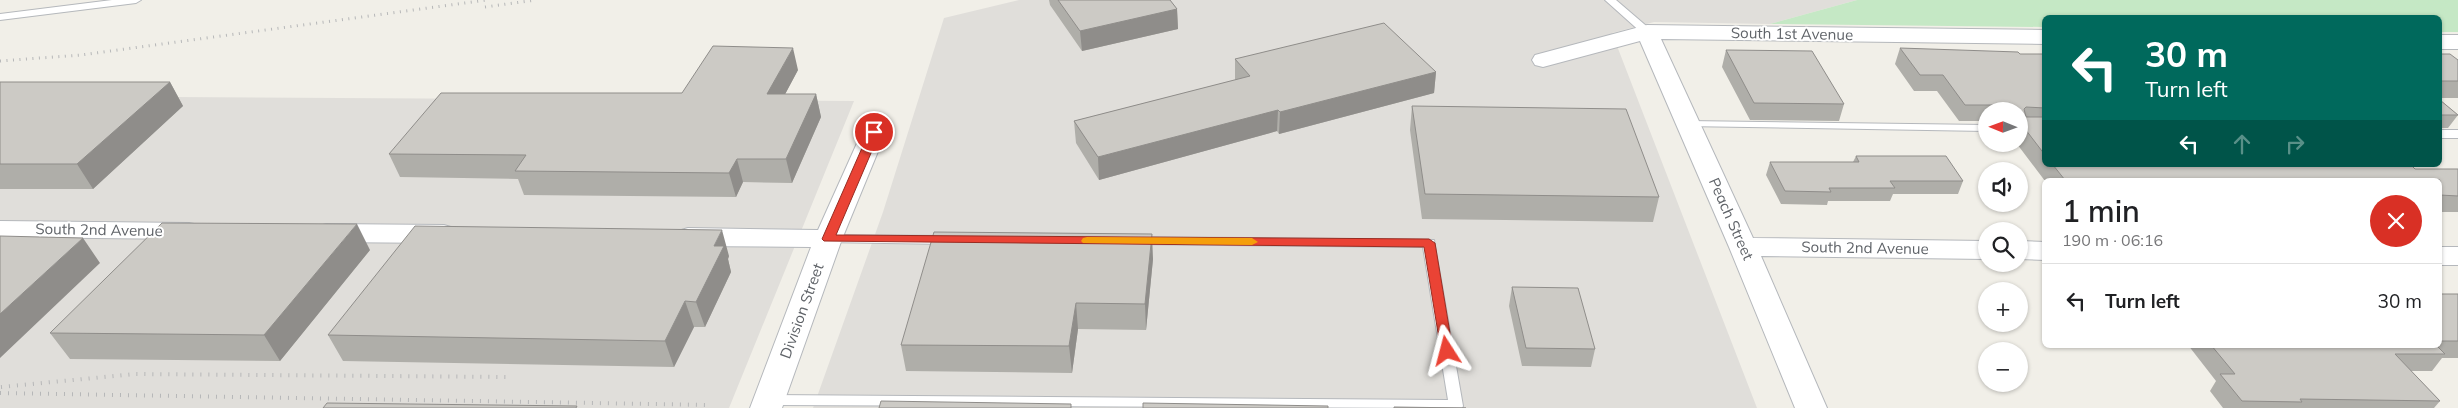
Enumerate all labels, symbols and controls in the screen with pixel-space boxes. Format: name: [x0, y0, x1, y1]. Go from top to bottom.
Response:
street label: South 1st Avenue: [1731, 23, 1853, 44]
text: 30 m: [2145, 32, 2228, 76]
icon: left: [2062, 35, 2127, 100]
text: Turn left: [2145, 75, 2228, 103]
north arrow: [1978, 102, 2028, 152]
map controls: [1978, 102, 2028, 392]
pin: [853, 111, 895, 153]
icon: arrive: [860, 118, 888, 146]
icon: left: [2175, 130, 2203, 158]
icon: ahead: [2228, 130, 2256, 158]
icon: right: [2281, 130, 2309, 158]
button: sound: [1978, 162, 2028, 212]
street label: Peach Street: [1705, 175, 1758, 263]
text: 1 min: [2062, 192, 2140, 230]
button: close: [2370, 195, 2422, 247]
street label: South 2nd Avenue: [35, 219, 163, 240]
button: search: [1978, 222, 2028, 272]
text: 190 m · 06:16: [2062, 230, 2163, 250]
street label: South 2nd Avenue: [1801, 237, 1929, 258]
street label: Division Street: [775, 261, 828, 361]
button: +: [1978, 282, 2028, 332]
icon: left: [2062, 287, 2090, 315]
text: Turn left: [2105, 289, 2180, 313]
text: 30 m: [2378, 289, 2422, 313]
position arrow: [1420, 324, 1472, 376]
button: −: [1978, 342, 2028, 392]

